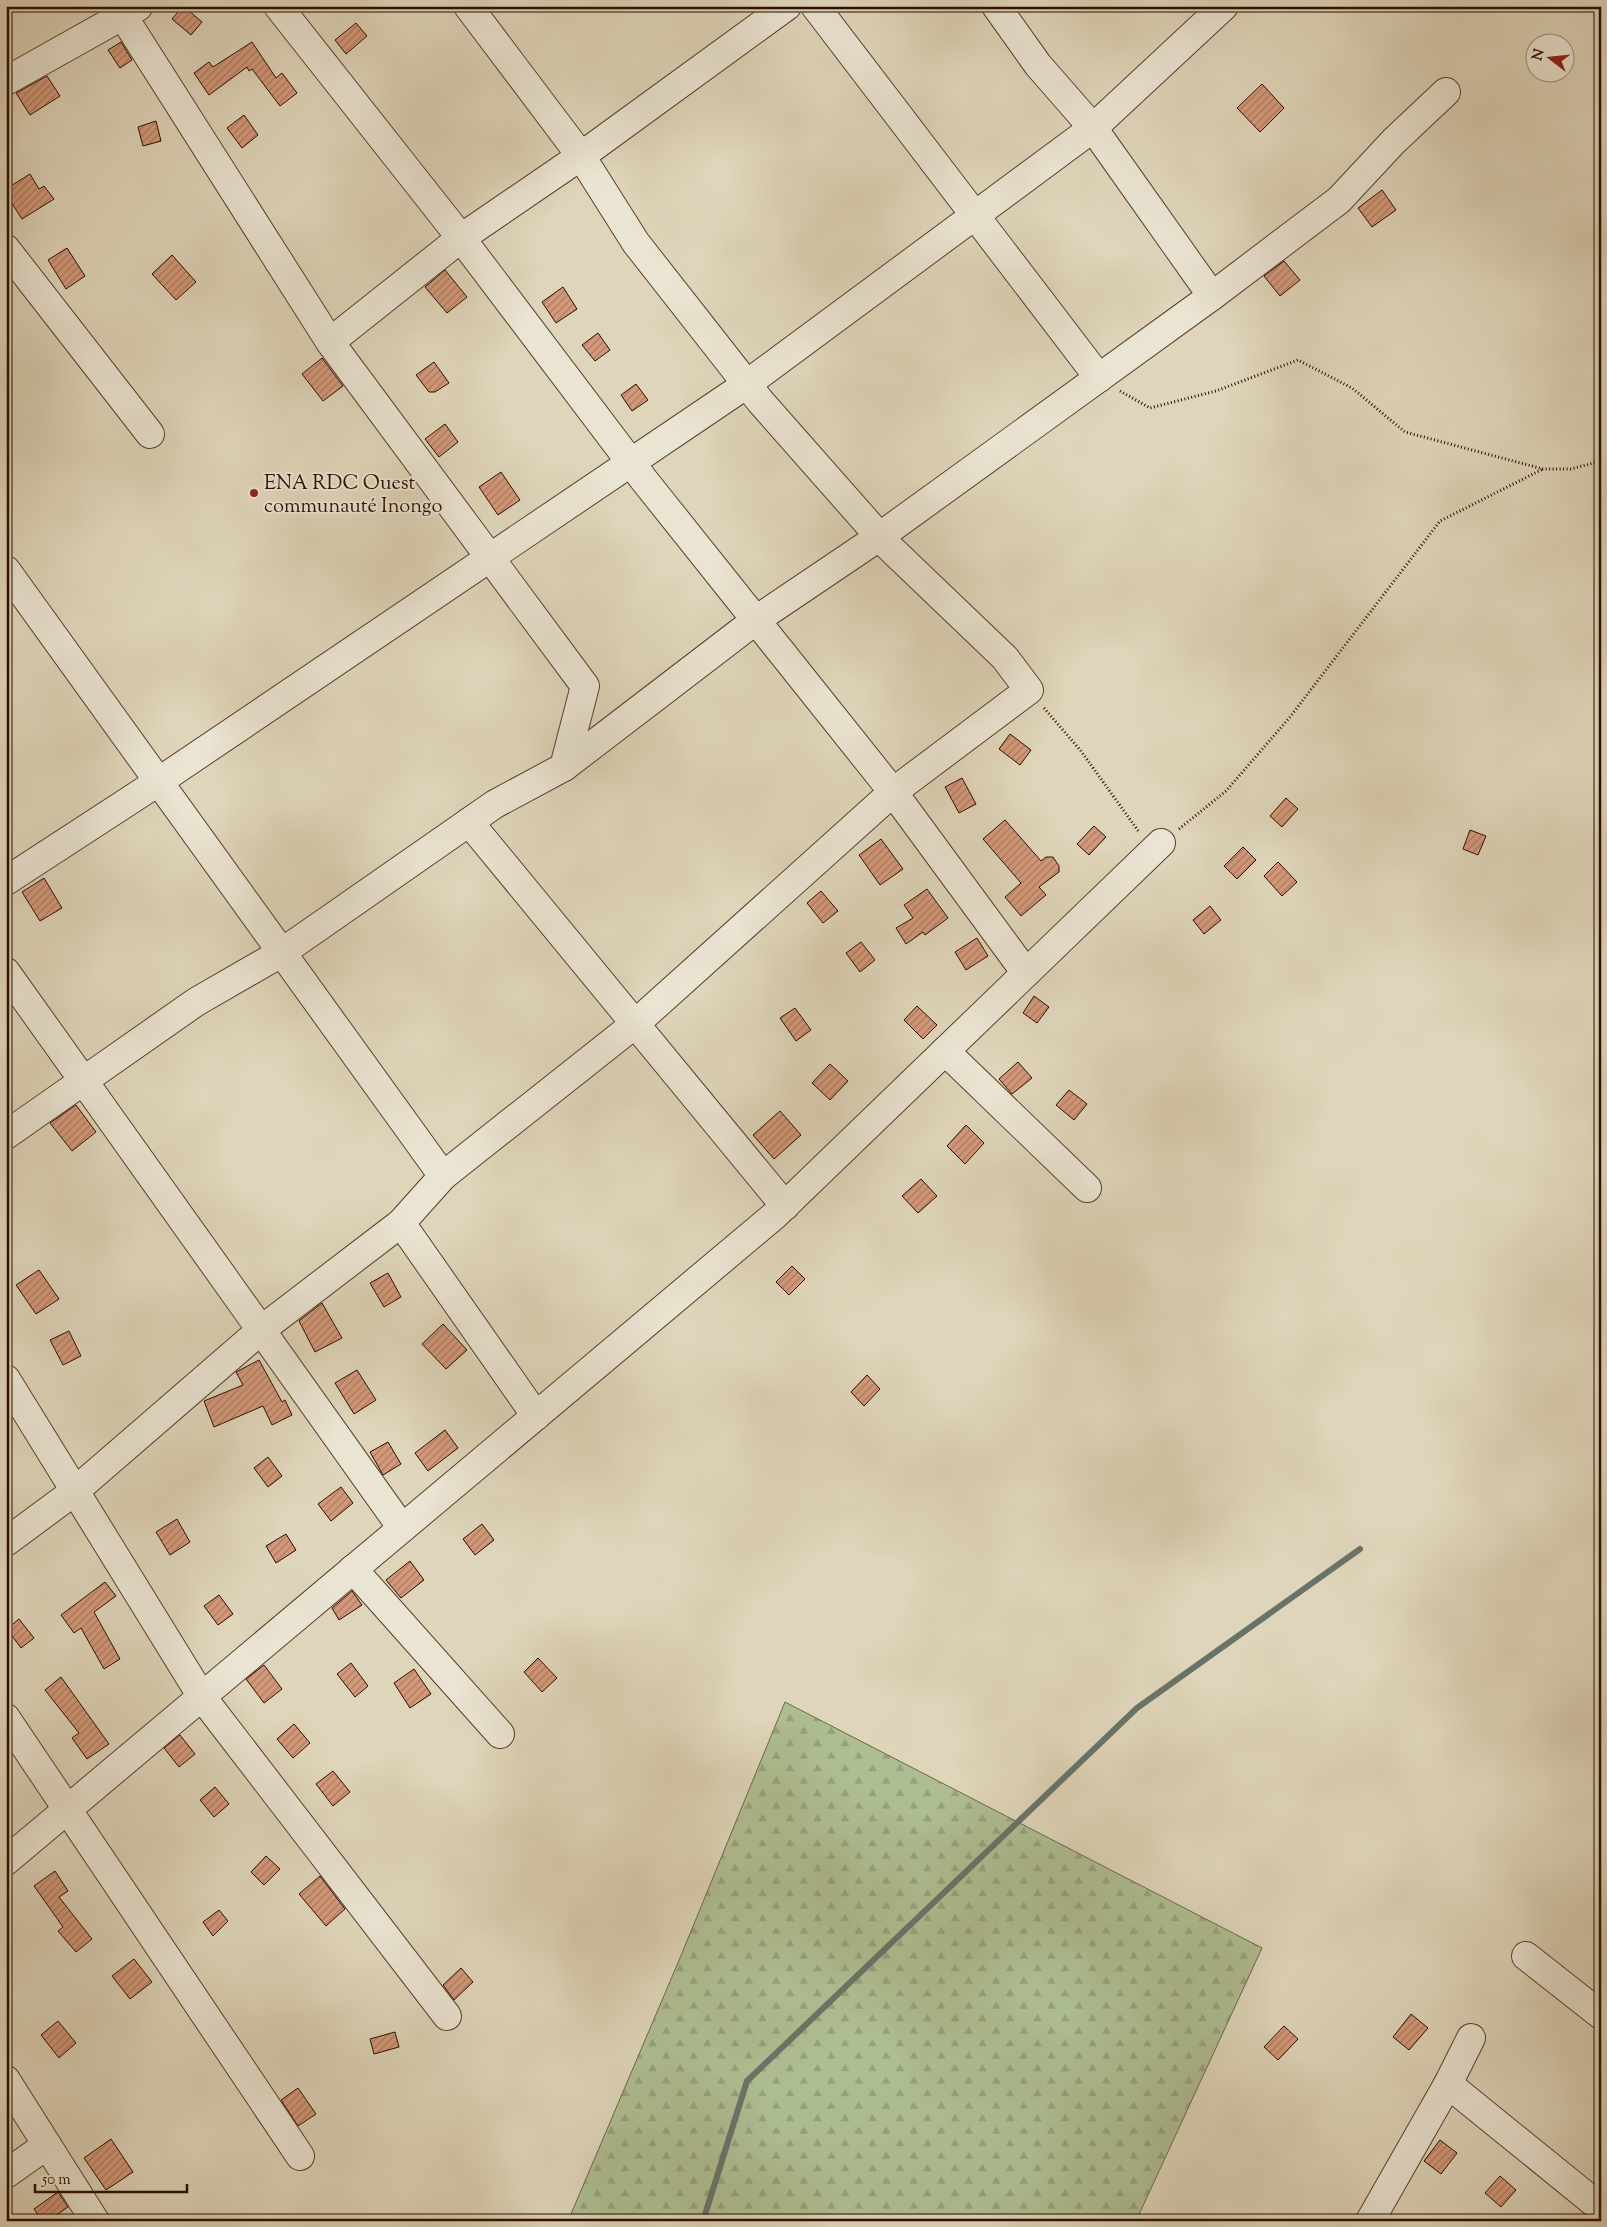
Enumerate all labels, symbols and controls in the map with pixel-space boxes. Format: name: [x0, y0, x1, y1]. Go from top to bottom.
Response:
north arrow: [1524, 32, 1574, 82]
text: N: [1528, 47, 1551, 63]
place label: ENA RDC Ouest communauté Inongo: [264, 470, 442, 522]
marker: ENA RDC Ouest communauté Inongo: [248, 487, 260, 499]
scale bar: [35, 2162, 188, 2194]
text: 50 m: [41, 2170, 71, 2191]

